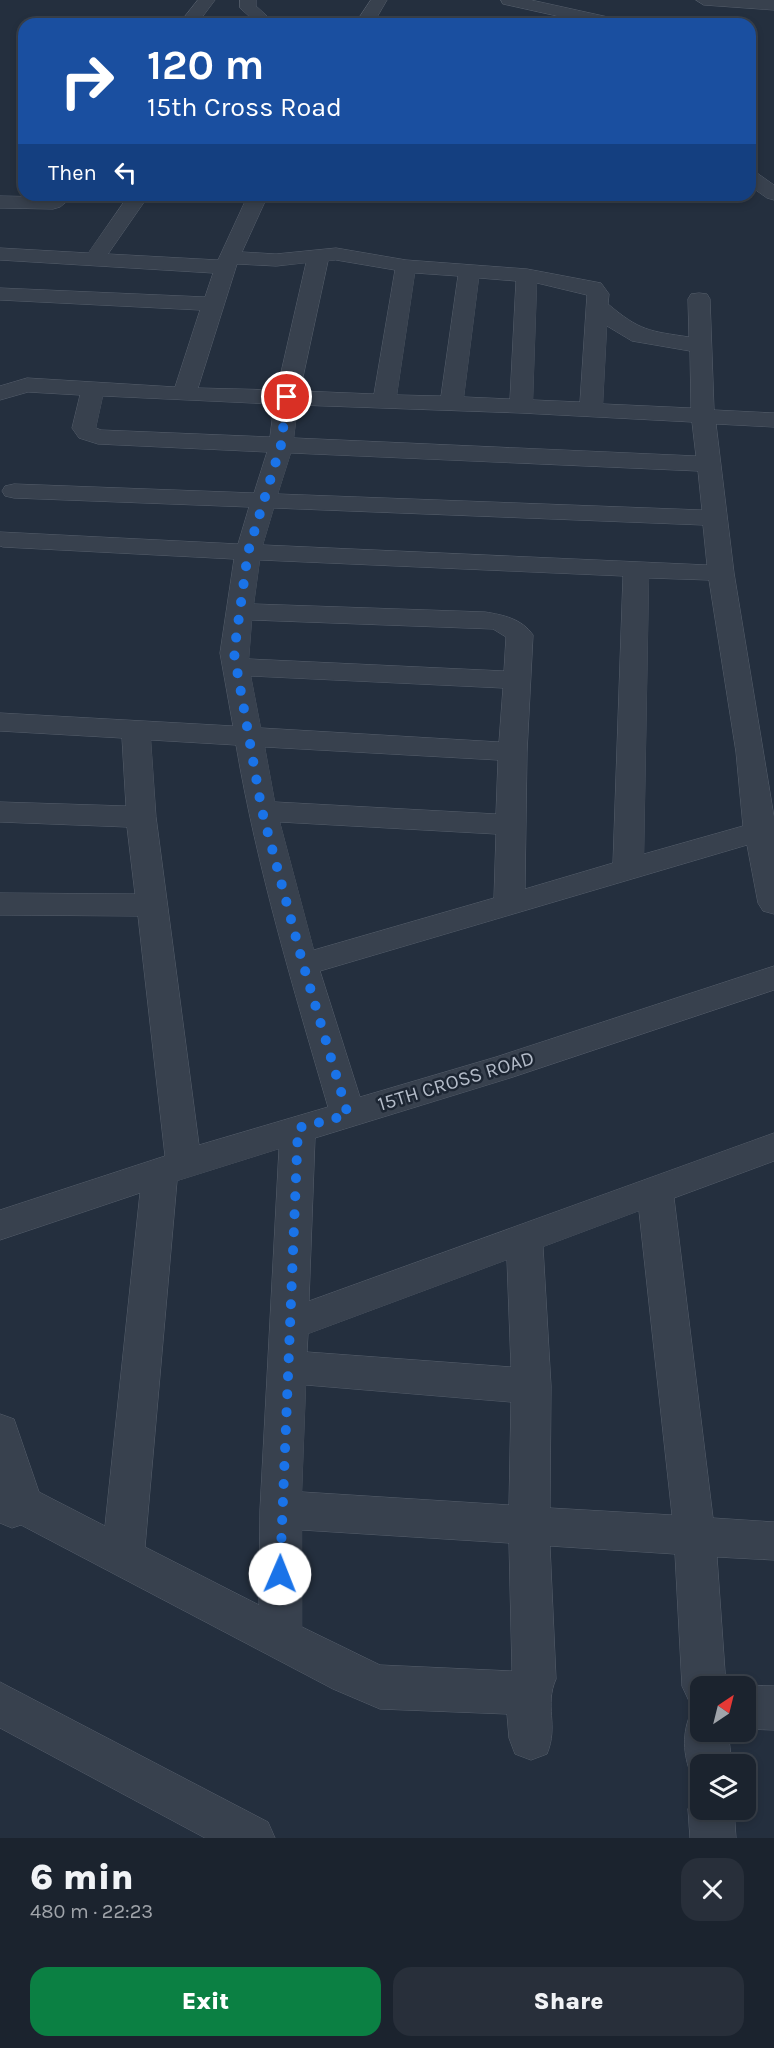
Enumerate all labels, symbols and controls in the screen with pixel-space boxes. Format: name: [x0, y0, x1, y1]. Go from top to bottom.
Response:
text: 120 m: [147, 40, 264, 90]
icon: right: [48, 42, 126, 120]
text: 15th Cross Road: [147, 91, 342, 123]
icon: left: [109, 156, 142, 189]
text: Then: [48, 160, 97, 186]
pin: [261, 371, 312, 422]
icon: arrive: [270, 380, 303, 413]
street label: 15TH CROSS ROAD: [375, 1046, 537, 1116]
position arrow: [248, 1542, 312, 1606]
north arrow: [690, 1676, 756, 1742]
map controls: [690, 1676, 756, 1820]
button: layers: [690, 1754, 756, 1820]
text: 6 min: [30, 1856, 134, 1898]
button: close: [681, 1858, 744, 1921]
text: 480 m · 22:23: [30, 1900, 153, 1923]
button: Exit: [30, 1967, 381, 2036]
button: Share: [393, 1967, 744, 2036]

